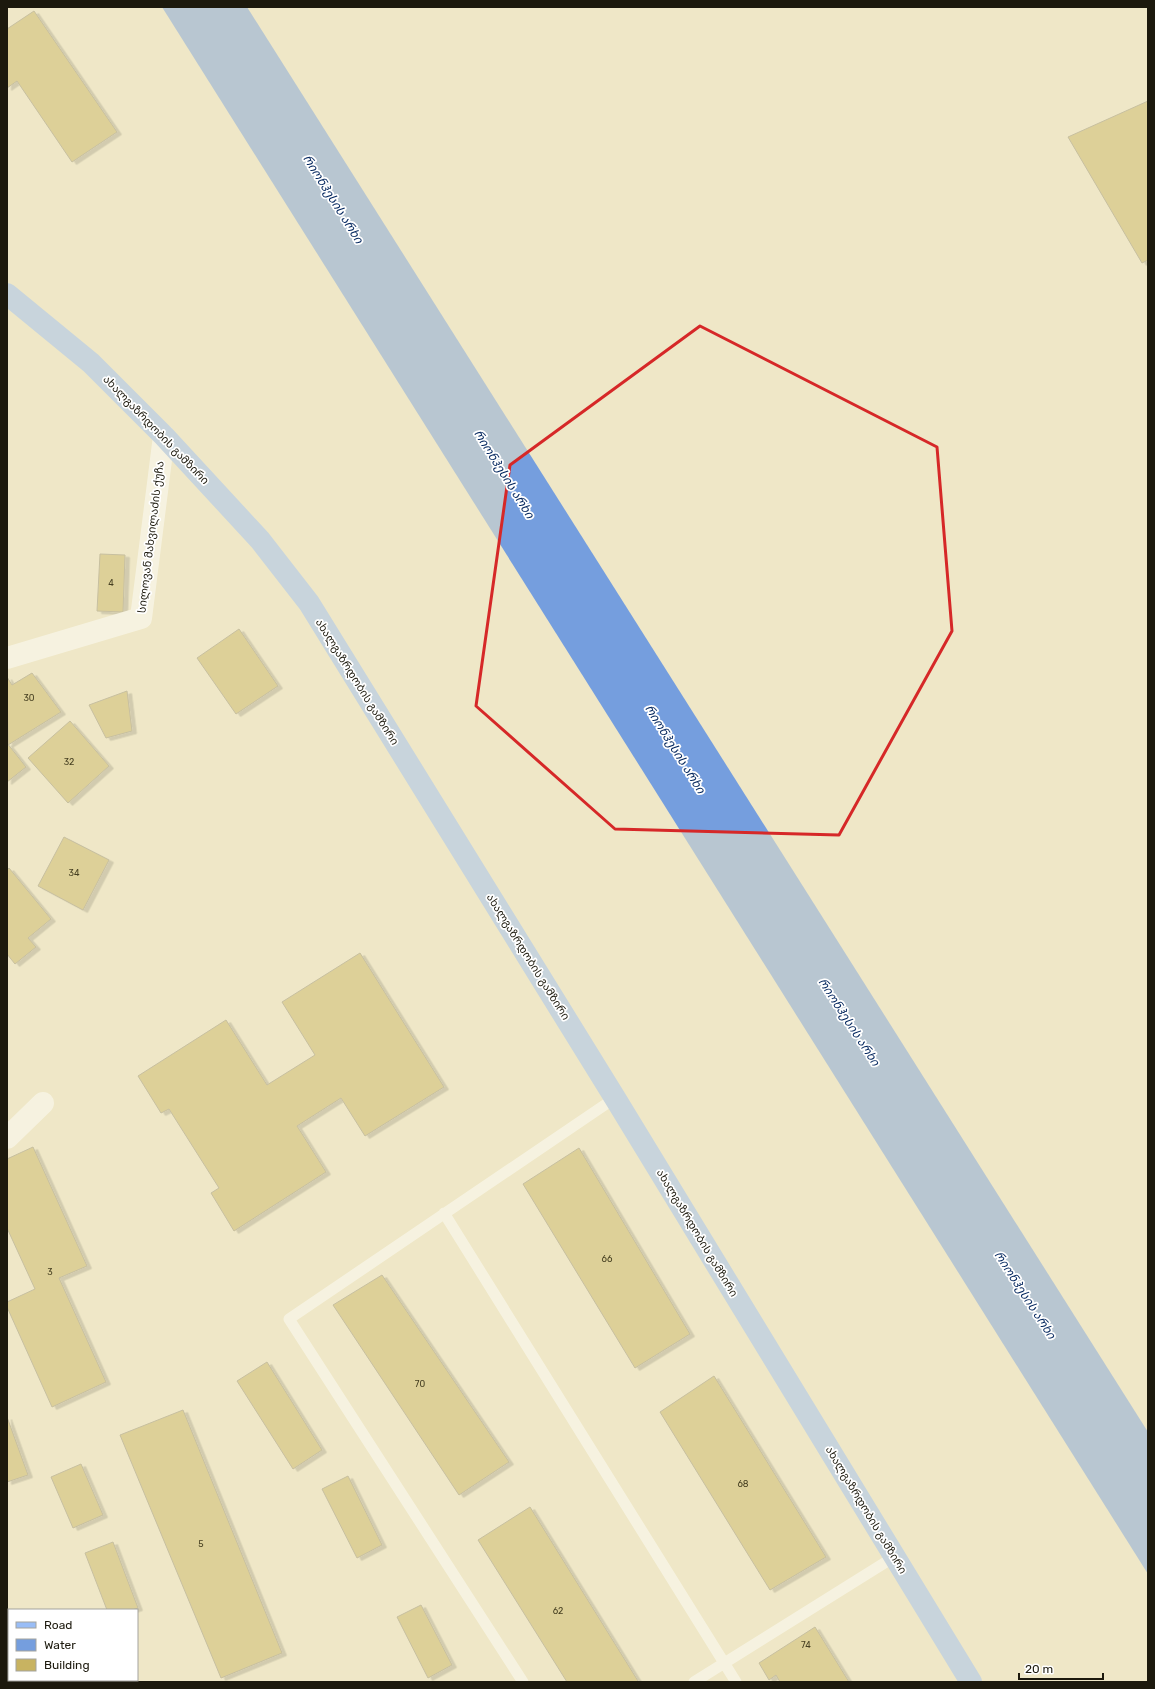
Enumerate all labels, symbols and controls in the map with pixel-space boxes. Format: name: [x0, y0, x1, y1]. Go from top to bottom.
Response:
water label: რიონჰესის არხი: [300, 152, 366, 247]
street label: ახალგაზრდობის გამზირი: [100, 373, 212, 487]
water label: რიონჰესის არხი: [471, 427, 537, 522]
street label: სილოვან მახვილაძის ქუჩა: [135, 460, 167, 614]
house number: 4: [108, 578, 114, 588]
street label: ახალგაზრდობის გამზირი: [313, 616, 401, 748]
house number: 30: [23, 693, 35, 703]
water label: რიონჰესის არხი: [642, 702, 708, 797]
house number: 32: [64, 757, 74, 767]
house number: 34: [69, 868, 80, 878]
street label: ახალგაზრდობის გამზირი: [484, 891, 572, 1023]
water label: რიონჰესის არხი: [815, 976, 883, 1069]
street label: ახალგაზრდობის გამზირი: [654, 1167, 740, 1299]
water label: რიონჰესის არხი: [991, 1249, 1059, 1342]
house number: 66: [602, 1254, 613, 1264]
house number: 3: [47, 1267, 53, 1277]
house number: 70: [415, 1379, 425, 1389]
street label: ახალგაზრდობის გამზირი: [823, 1444, 909, 1576]
house number: 68: [737, 1479, 749, 1489]
house number: 5: [198, 1539, 204, 1549]
house number: 62: [553, 1606, 563, 1616]
legend: [8, 1609, 138, 1681]
text: Road: [44, 1618, 72, 1632]
text: Water: [44, 1638, 76, 1652]
house number: 74: [801, 1640, 811, 1650]
scale bar: [1019, 1655, 1103, 1681]
text: Building: [44, 1658, 90, 1672]
text: 20 m: [1025, 1662, 1053, 1676]

